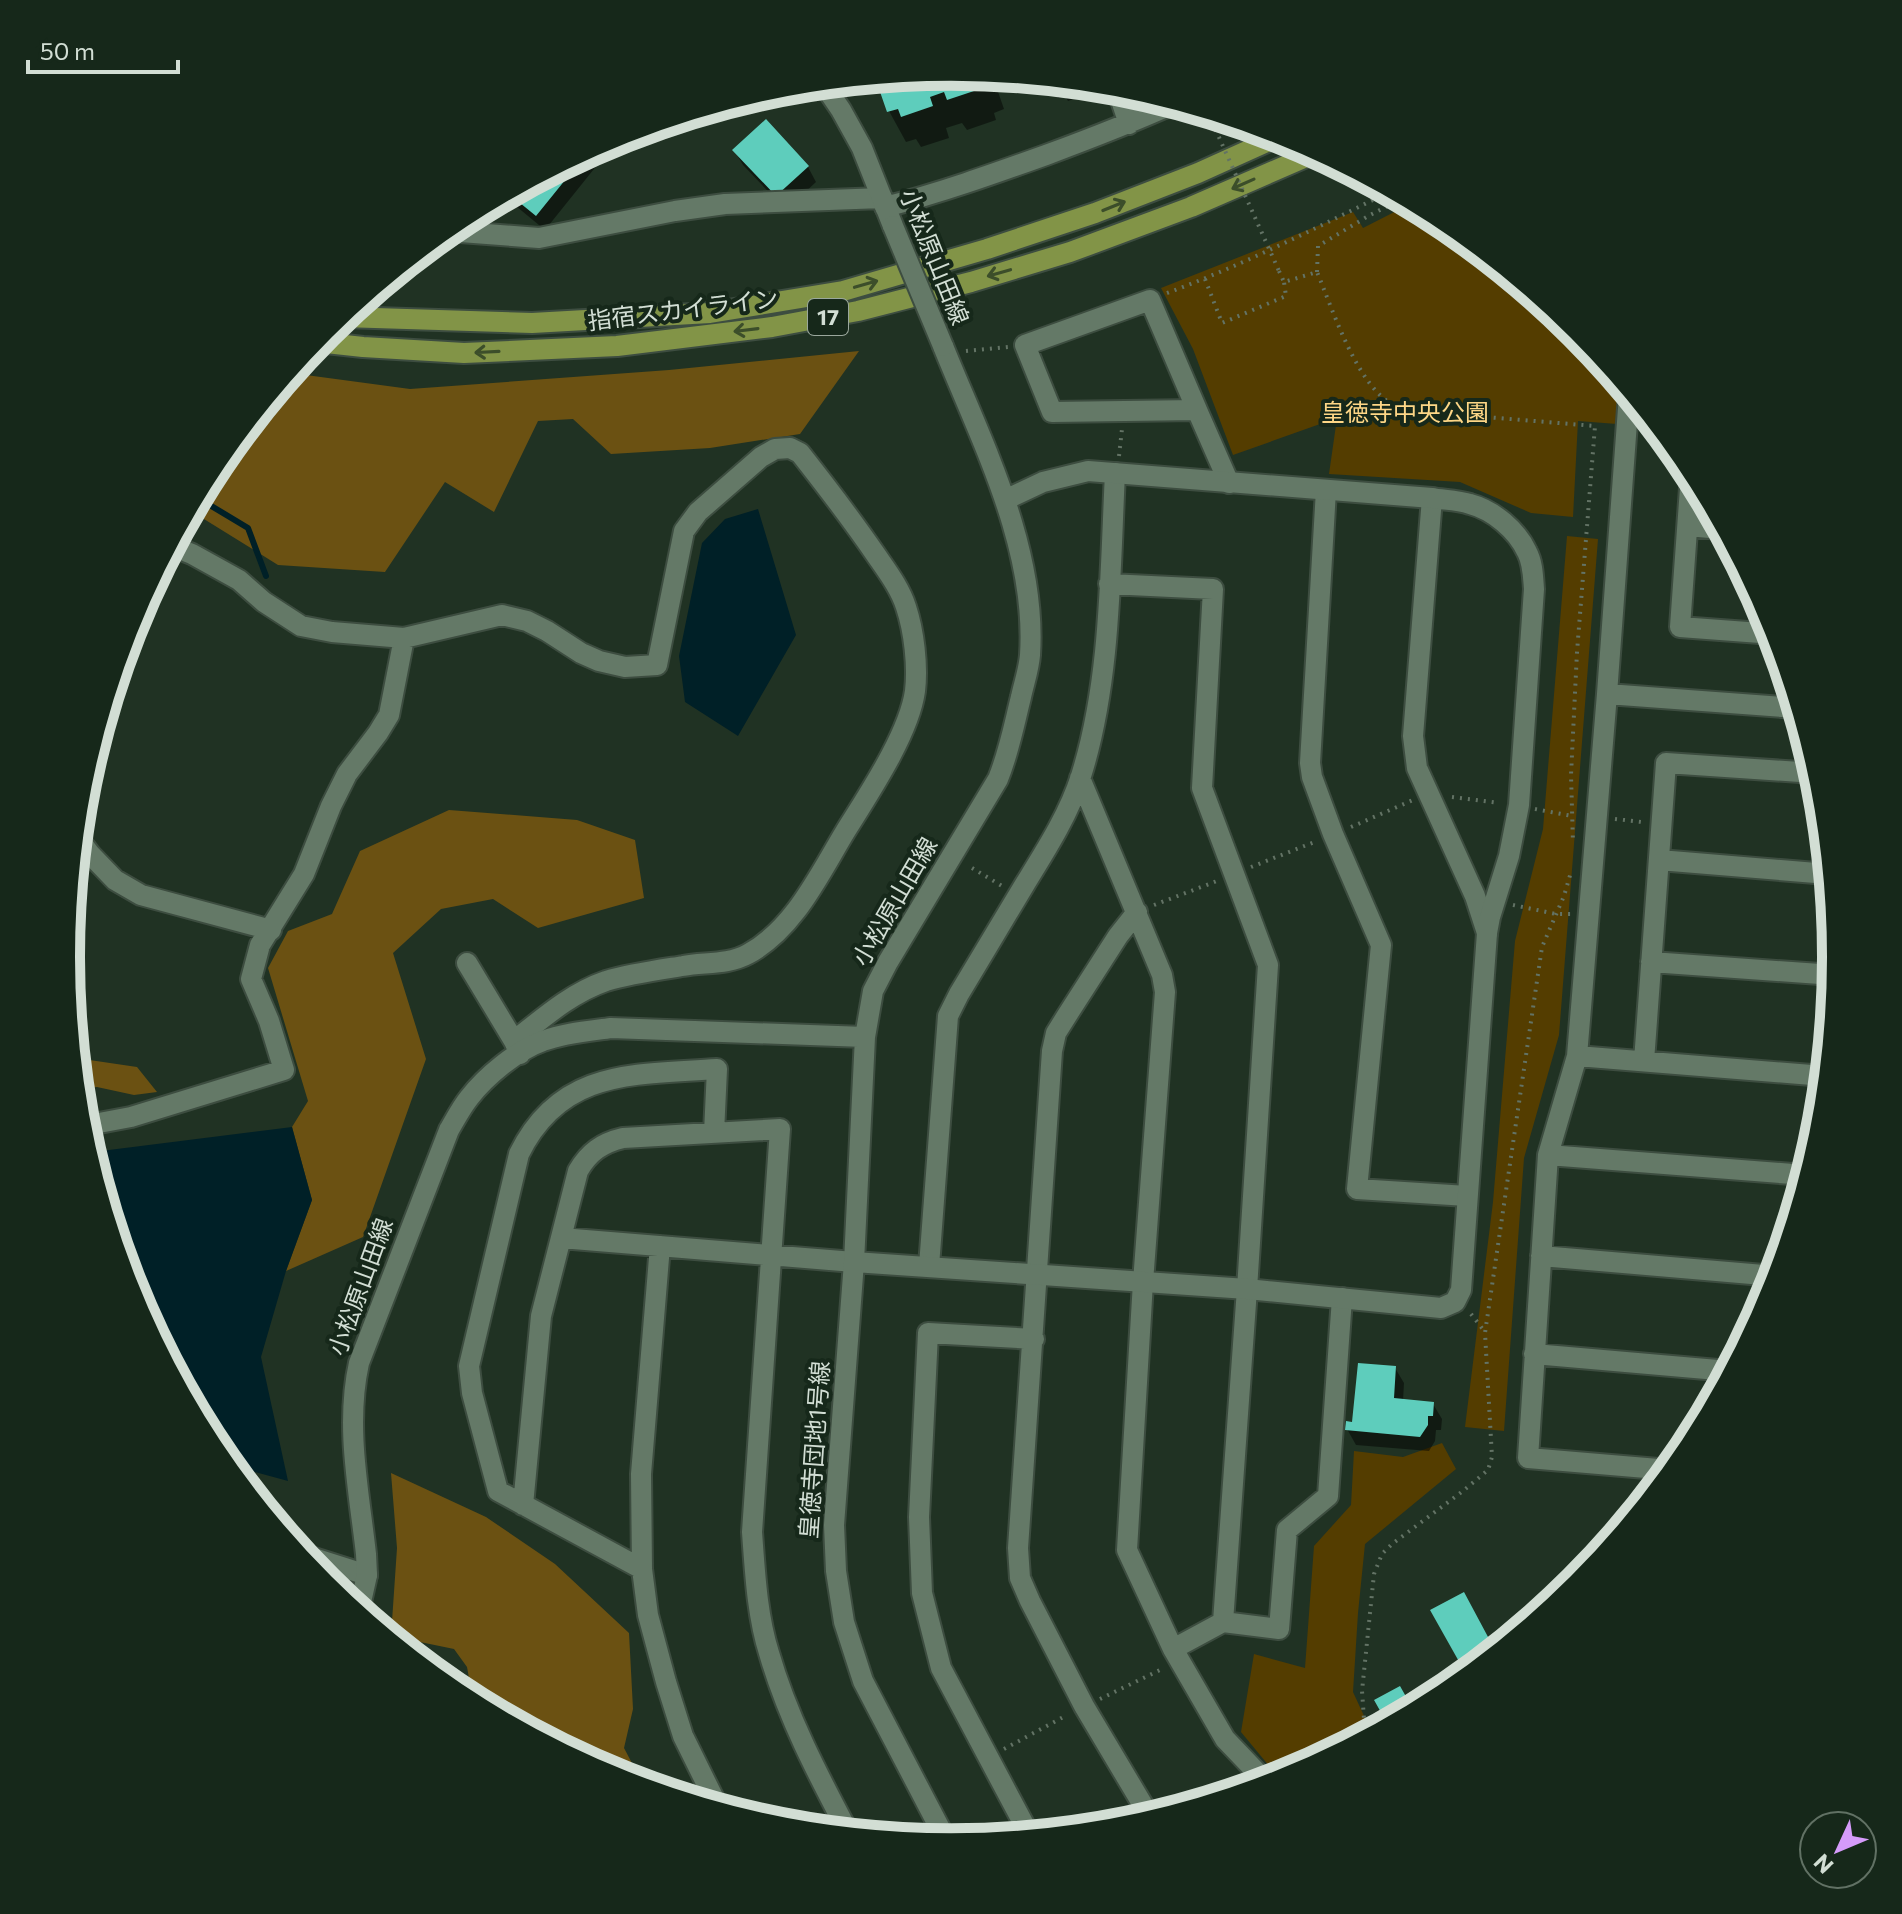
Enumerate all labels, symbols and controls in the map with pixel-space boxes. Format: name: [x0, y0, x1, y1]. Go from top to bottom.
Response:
scale bar: [28, 24, 178, 74]
text: 50 m: [40, 36, 95, 65]
one-way arrow: [1232, 178, 1256, 193]
street label: 小松原山田線: [895, 184, 976, 329]
one-way arrow: [1101, 198, 1126, 212]
one-way arrow: [987, 266, 1013, 281]
one-way arrow: [852, 276, 878, 291]
street label: 指宿スカイライン: [586, 282, 780, 335]
road number: 17: [808, 299, 848, 335]
one-way arrow: [734, 323, 759, 338]
one-way arrow: [474, 344, 501, 359]
park label: 皇徳寺中央公園: [1321, 397, 1489, 426]
street label: 小松原山田線: [845, 832, 942, 971]
street label: 小松原山田線: [321, 1214, 398, 1359]
street label: 皇徳寺団地1号線: [793, 1360, 834, 1540]
north arrow: [1798, 1810, 1878, 1890]
text: N: [1808, 1849, 1839, 1880]

